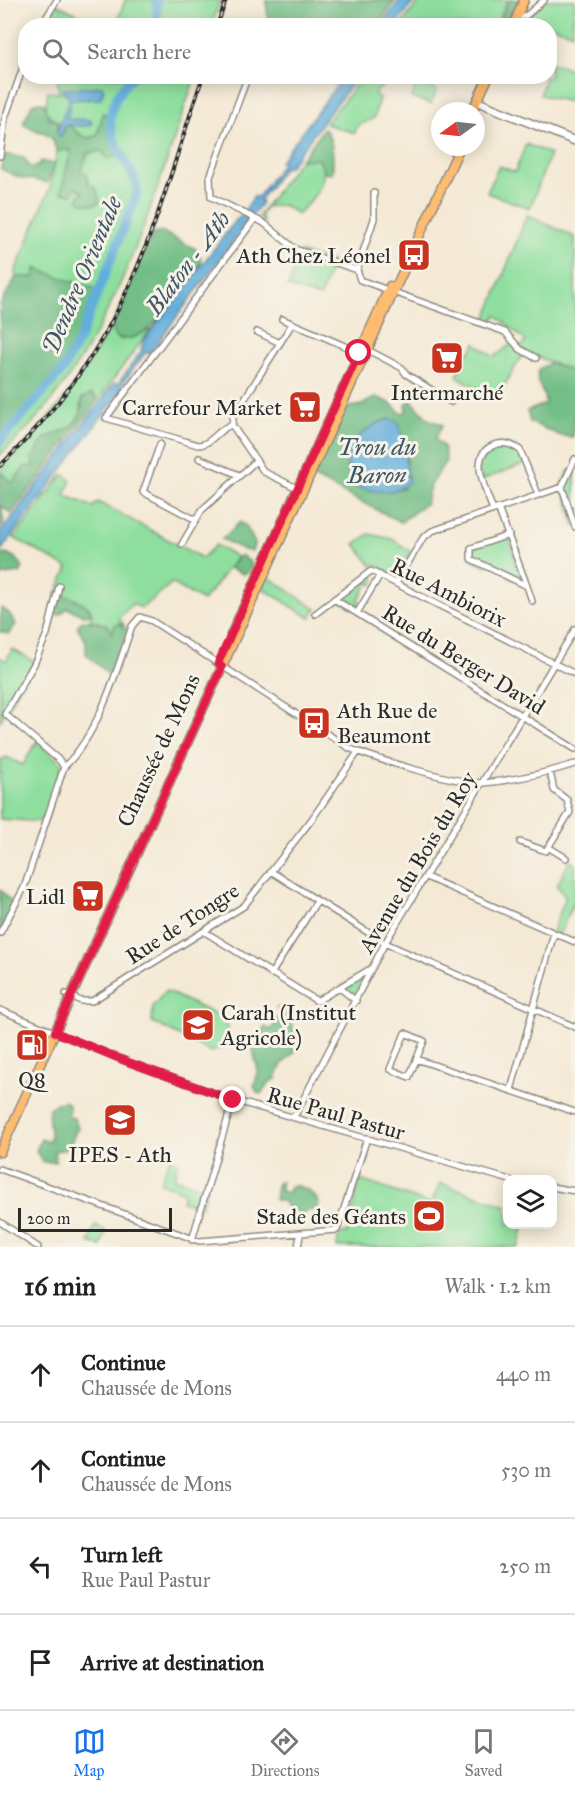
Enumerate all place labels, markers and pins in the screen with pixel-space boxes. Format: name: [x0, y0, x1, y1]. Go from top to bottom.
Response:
bus stop icon: Ath Chez Léonel: [396, 237, 432, 273]
place label: Ath Chez Léonel: [236, 242, 391, 269]
supermarket icon: Intermarché: [429, 340, 465, 376]
place label: Intermarché: [391, 379, 504, 406]
supermarket icon: Carrefour Market: [287, 389, 323, 425]
place label: Carrefour Market: [122, 394, 282, 421]
place label: Ath Rue de Beaumont: [336, 697, 437, 749]
bus stop icon: Ath Rue de Beaumont: [296, 705, 332, 741]
supermarket icon: Lidl: [70, 878, 106, 914]
place label: Lidl: [26, 883, 65, 910]
place label: Carah (Institut Agricole): [220, 999, 357, 1051]
school or university icon: Carah (Institut Agricole): [180, 1007, 216, 1043]
fuel station icon: Q8: [14, 1027, 50, 1063]
place label: Q8: [18, 1066, 49, 1093]
school or university icon: IPES - Ath: [102, 1102, 138, 1138]
place label: IPES - Ath: [68, 1141, 172, 1168]
sports icon: Stade des Géants: [411, 1198, 447, 1234]
place label: Stade des Géants: [256, 1203, 406, 1230]

